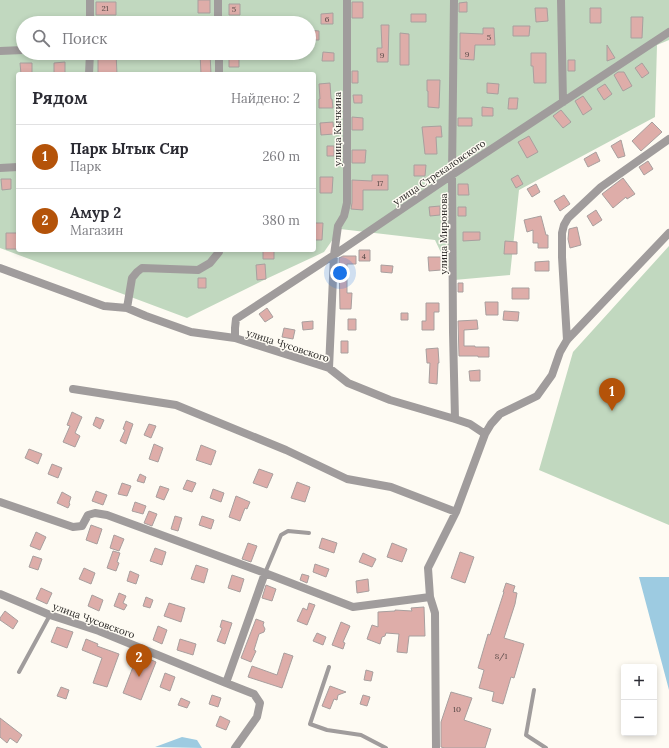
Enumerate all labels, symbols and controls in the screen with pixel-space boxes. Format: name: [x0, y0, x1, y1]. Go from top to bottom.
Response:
house number: 21: [101, 3, 109, 13]
house number: 5: [232, 4, 236, 14]
house number: 6: [325, 14, 330, 24]
search box: [16, 16, 316, 60]
icon: search: [30, 27, 52, 49]
text: Поиск: [62, 29, 107, 48]
house number: 5: [487, 32, 491, 42]
house number: 9: [465, 49, 470, 59]
house number: 9: [380, 50, 385, 60]
text: Рядом: [32, 87, 88, 109]
text: Найдено: 2: [231, 90, 300, 107]
street label: улица Кычкина: [331, 92, 344, 166]
street label: улица Стрекаловского: [390, 136, 488, 208]
text: Парк Ытык Сир: [70, 139, 189, 158]
text: 1: [42, 148, 48, 165]
text: 260 m: [262, 148, 300, 165]
text: Парк: [70, 158, 101, 175]
house number: 17: [377, 178, 384, 188]
street label: улица Миронова: [437, 193, 450, 275]
text: Амур 2: [70, 203, 121, 222]
text: 2: [42, 212, 48, 229]
text: 380 m: [262, 212, 300, 229]
text: Магазин: [70, 222, 123, 239]
house number: 4: [362, 251, 367, 261]
your location: [330, 263, 350, 283]
street label: улица Чусовского: [245, 326, 331, 365]
pin: 1: [599, 378, 625, 411]
street label: улица Чусовского: [51, 600, 137, 641]
pin: 2: [126, 644, 152, 677]
house number: 8/1: [495, 651, 507, 662]
map controls: [621, 664, 657, 736]
button: +: [621, 664, 657, 700]
button: −: [621, 700, 657, 736]
house number: 10: [453, 704, 461, 714]

